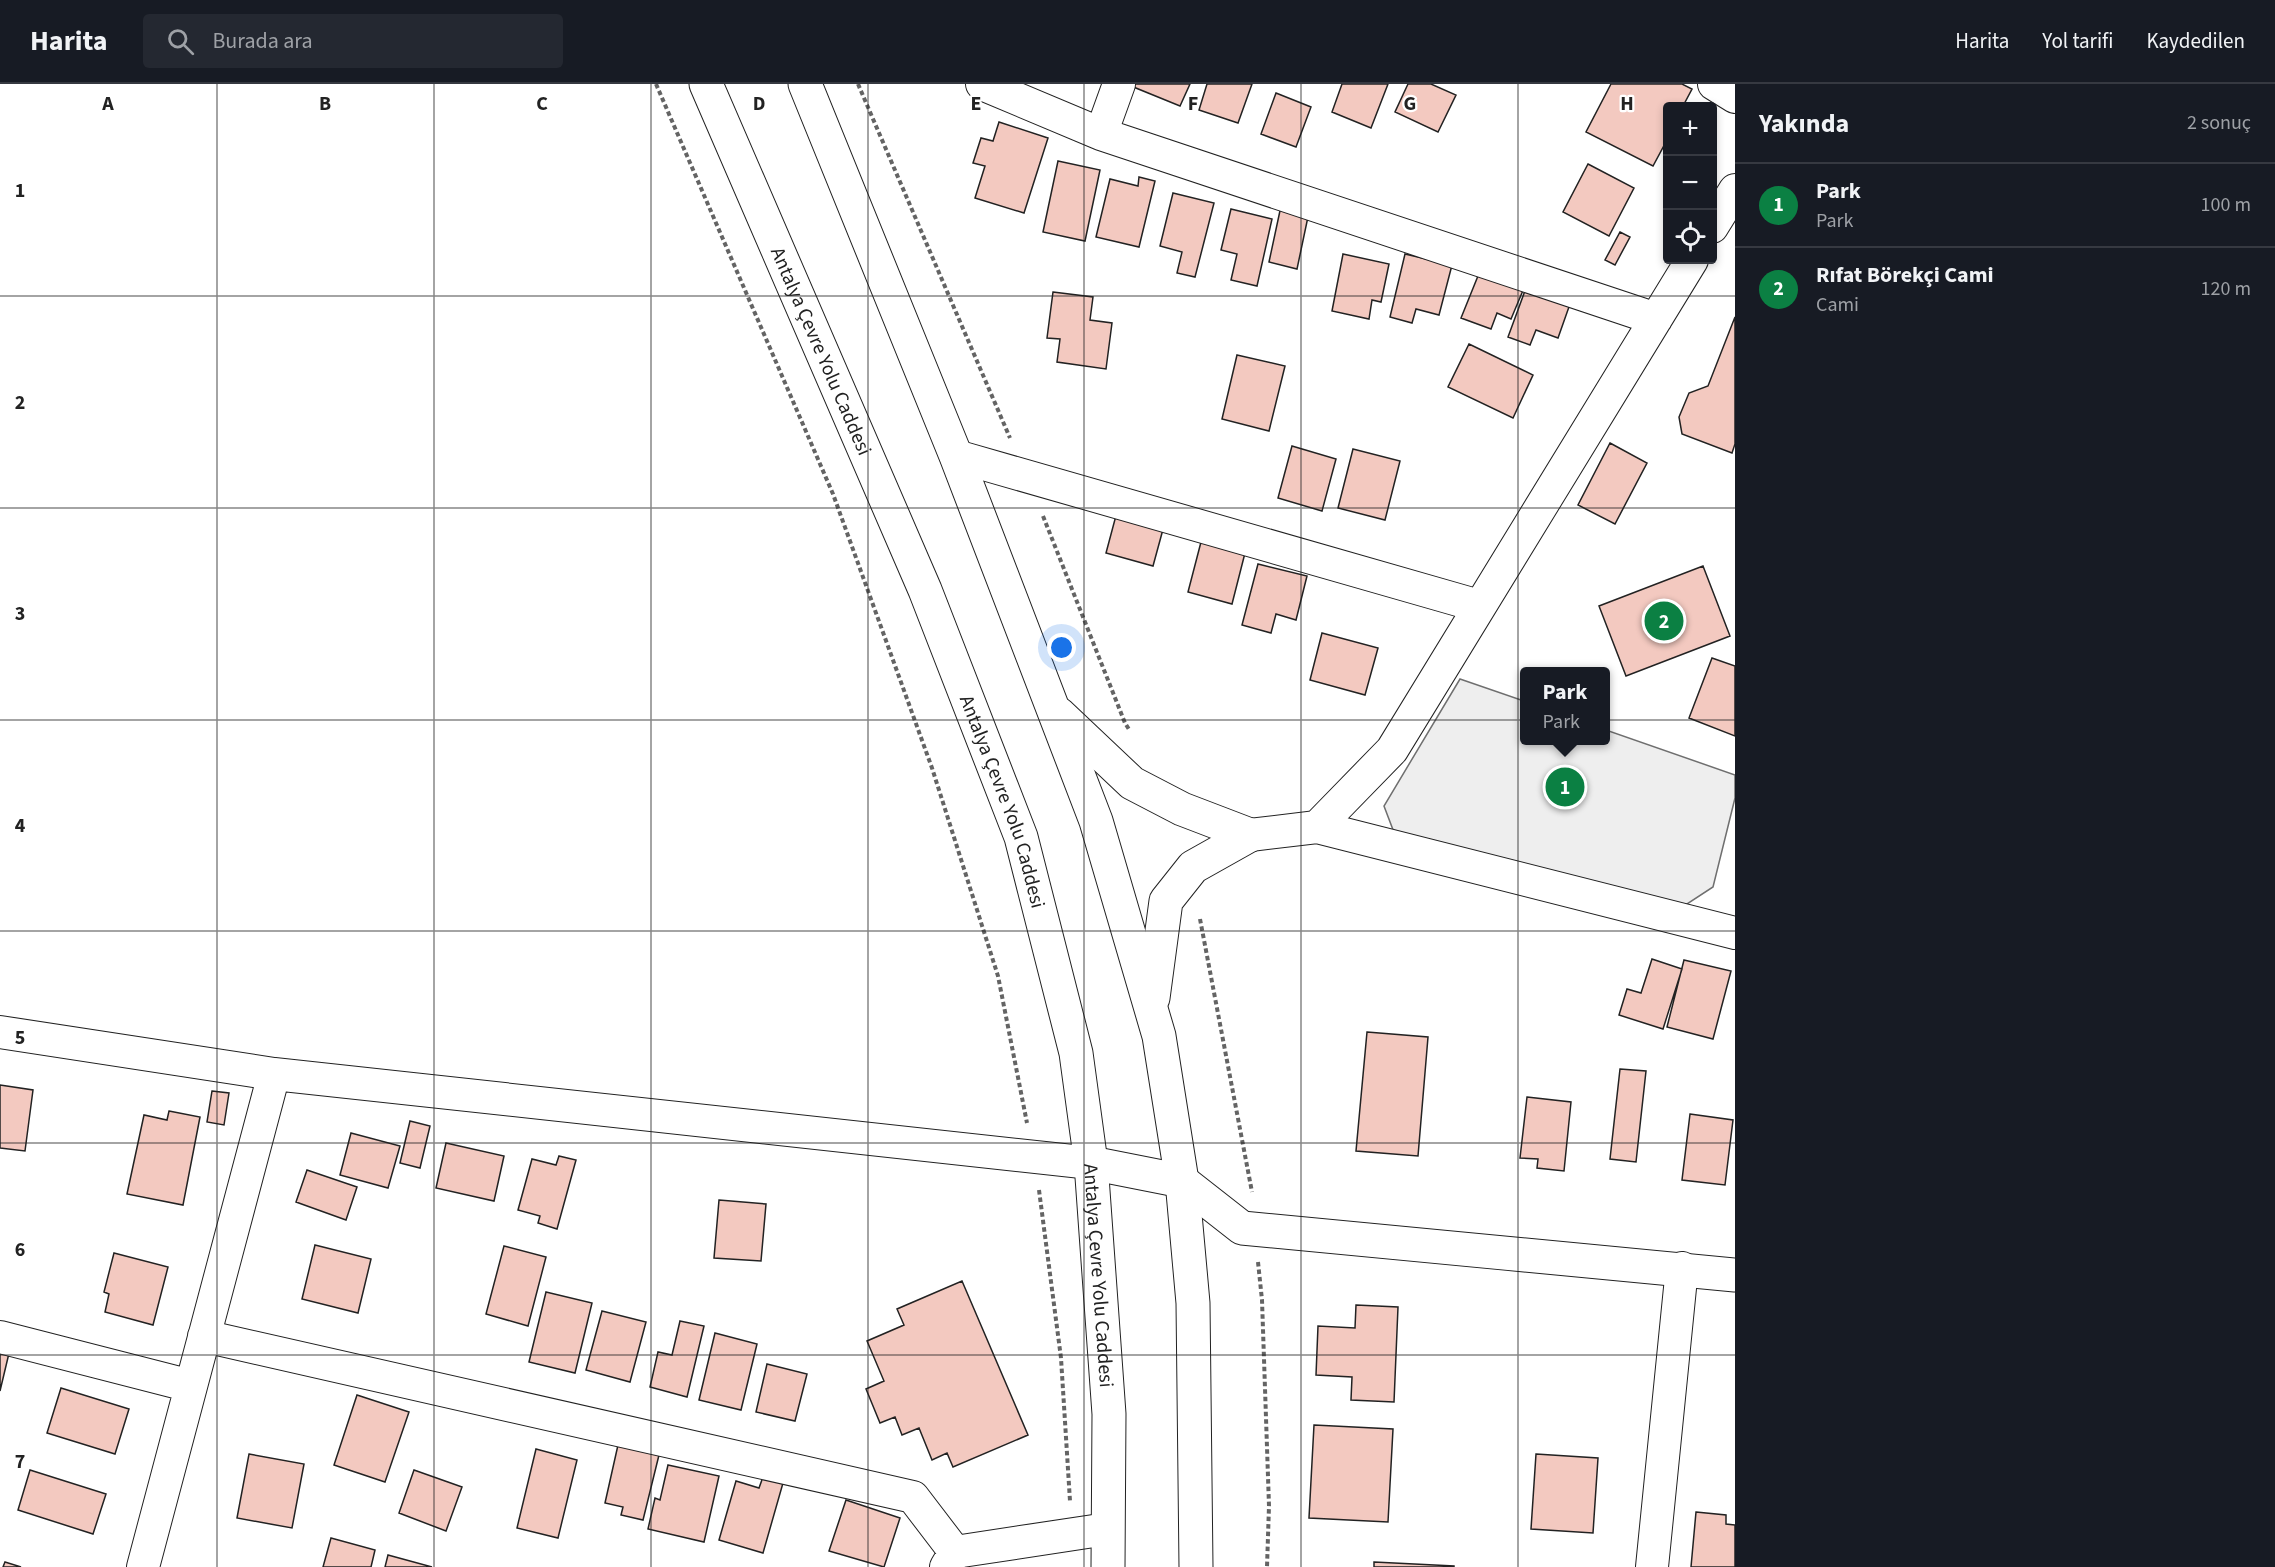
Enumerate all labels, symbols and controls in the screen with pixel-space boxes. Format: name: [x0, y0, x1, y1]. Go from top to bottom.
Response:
search box: [143, 14, 563, 68]
text: Harita: [30, 21, 107, 61]
icon: search: [164, 25, 197, 58]
text: Burada ara: [212, 25, 313, 57]
text: Harita: [1955, 26, 2009, 56]
text: Yol tarifi: [2042, 26, 2113, 56]
text: Kaydedilen: [2146, 26, 2245, 56]
text: A: [101, 90, 114, 118]
text: B: [319, 90, 331, 118]
text: C: [536, 90, 548, 118]
text: D: [753, 90, 765, 118]
text: E: [971, 90, 981, 118]
text: F: [1188, 90, 1198, 118]
text: G: [1404, 90, 1416, 118]
text: H: [1620, 90, 1634, 118]
map controls: [1663, 102, 1717, 264]
button: +: [1663, 102, 1717, 156]
text: Yakında: [1759, 105, 1849, 142]
text: 2 sonuç: [2187, 109, 2251, 137]
button: −: [1663, 156, 1717, 210]
text: Park: [1816, 175, 1861, 207]
text: 1: [15, 177, 25, 205]
text: 1: [1773, 191, 1784, 219]
text: 100 m: [2201, 191, 2251, 219]
text: Park: [1816, 207, 1853, 235]
button: locate: [1663, 210, 1717, 264]
street label: Antalya Çevre Yolu Caddesi: [763, 243, 878, 460]
text: Rıfat Börekçi Cami: [1816, 259, 1994, 291]
text: 2: [1773, 275, 1784, 303]
text: 120 m: [2201, 275, 2251, 303]
text: Cami: [1816, 291, 1859, 319]
text: 2: [15, 389, 25, 417]
pin: 2: [1644, 598, 1684, 644]
text: 3: [15, 600, 25, 628]
your location: [1047, 633, 1076, 662]
popup: [1520, 667, 1610, 745]
text: Park: [1543, 676, 1587, 708]
street label: Antalya Çevre Yolu Caddesi: [952, 691, 1052, 911]
text: Park: [1543, 708, 1580, 736]
pin: 1: [1546, 764, 1584, 810]
text: 4: [15, 812, 26, 840]
text: 5: [15, 1024, 25, 1052]
street label: Antalya Çevre Yolu Caddesi: [1076, 1163, 1120, 1388]
text: 6: [15, 1236, 25, 1264]
text: 7: [15, 1448, 25, 1476]

